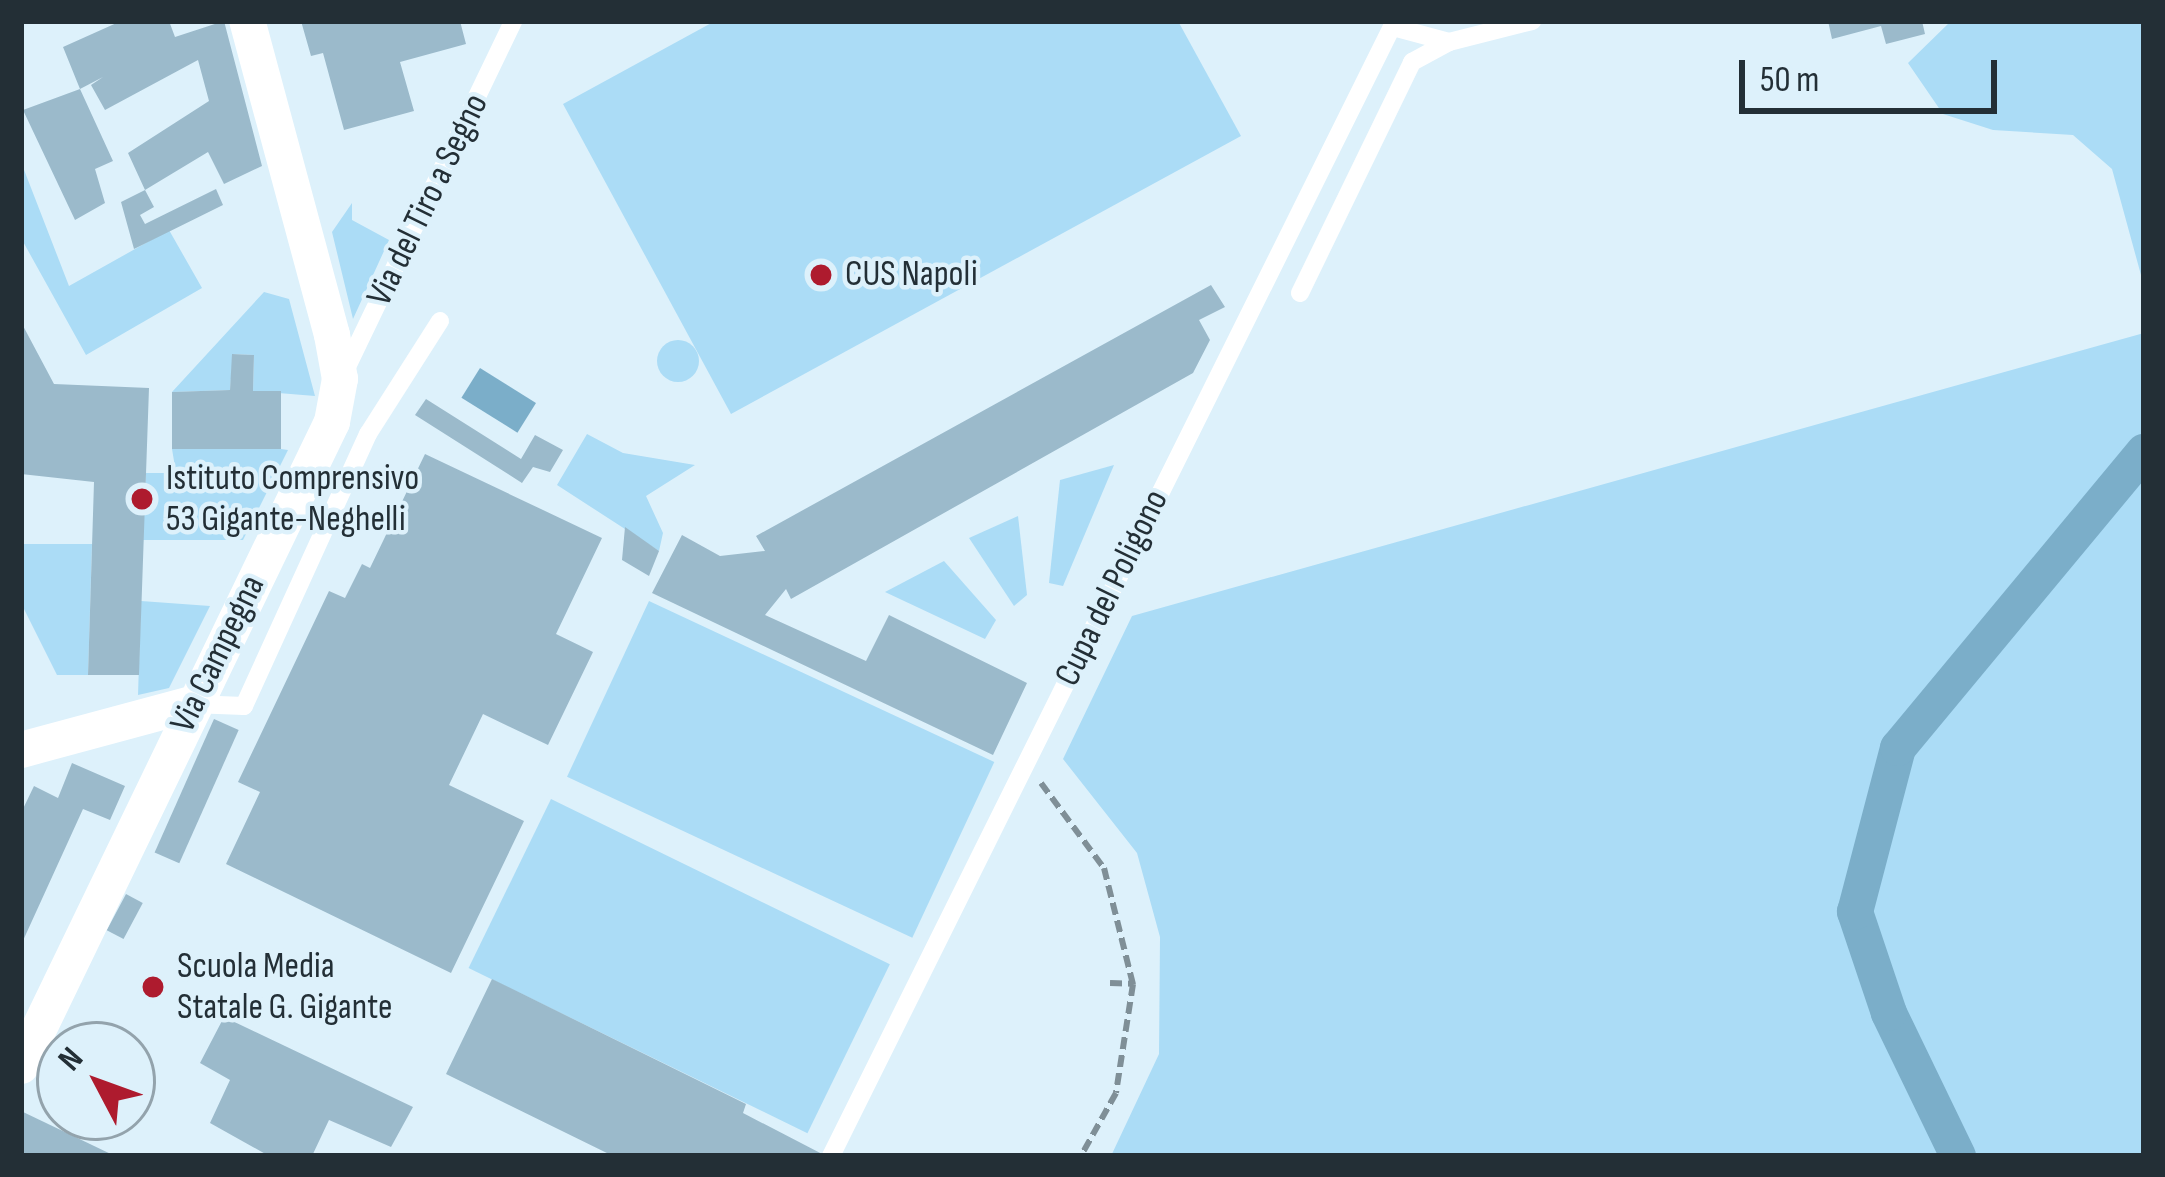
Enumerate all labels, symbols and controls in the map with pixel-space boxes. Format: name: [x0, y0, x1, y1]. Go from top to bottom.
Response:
scale bar: [1745, 36, 2003, 110]
text: 50 m: [1760, 59, 1819, 102]
street label: Via del Tiro a Segno: [358, 87, 498, 313]
place label: CUS Napoli: [845, 253, 978, 297]
marker: CUS Napoli: [808, 262, 834, 288]
place label: Istituto Comprensivo 53 Gigante-Neghelli: [166, 456, 419, 541]
street label: Cupa del Poligono: [1046, 483, 1178, 693]
marker: Istituto Comprensivo 53 Gigante-Neghelli: [129, 486, 155, 512]
street label: Via Campegna: [161, 568, 275, 740]
place label: Scuola Media Statale G. Gigante: [177, 944, 392, 1029]
marker: Scuola Media Statale G. Gigante: [140, 974, 166, 1000]
north arrow: [36, 1021, 156, 1141]
text: N: [50, 1040, 92, 1079]

